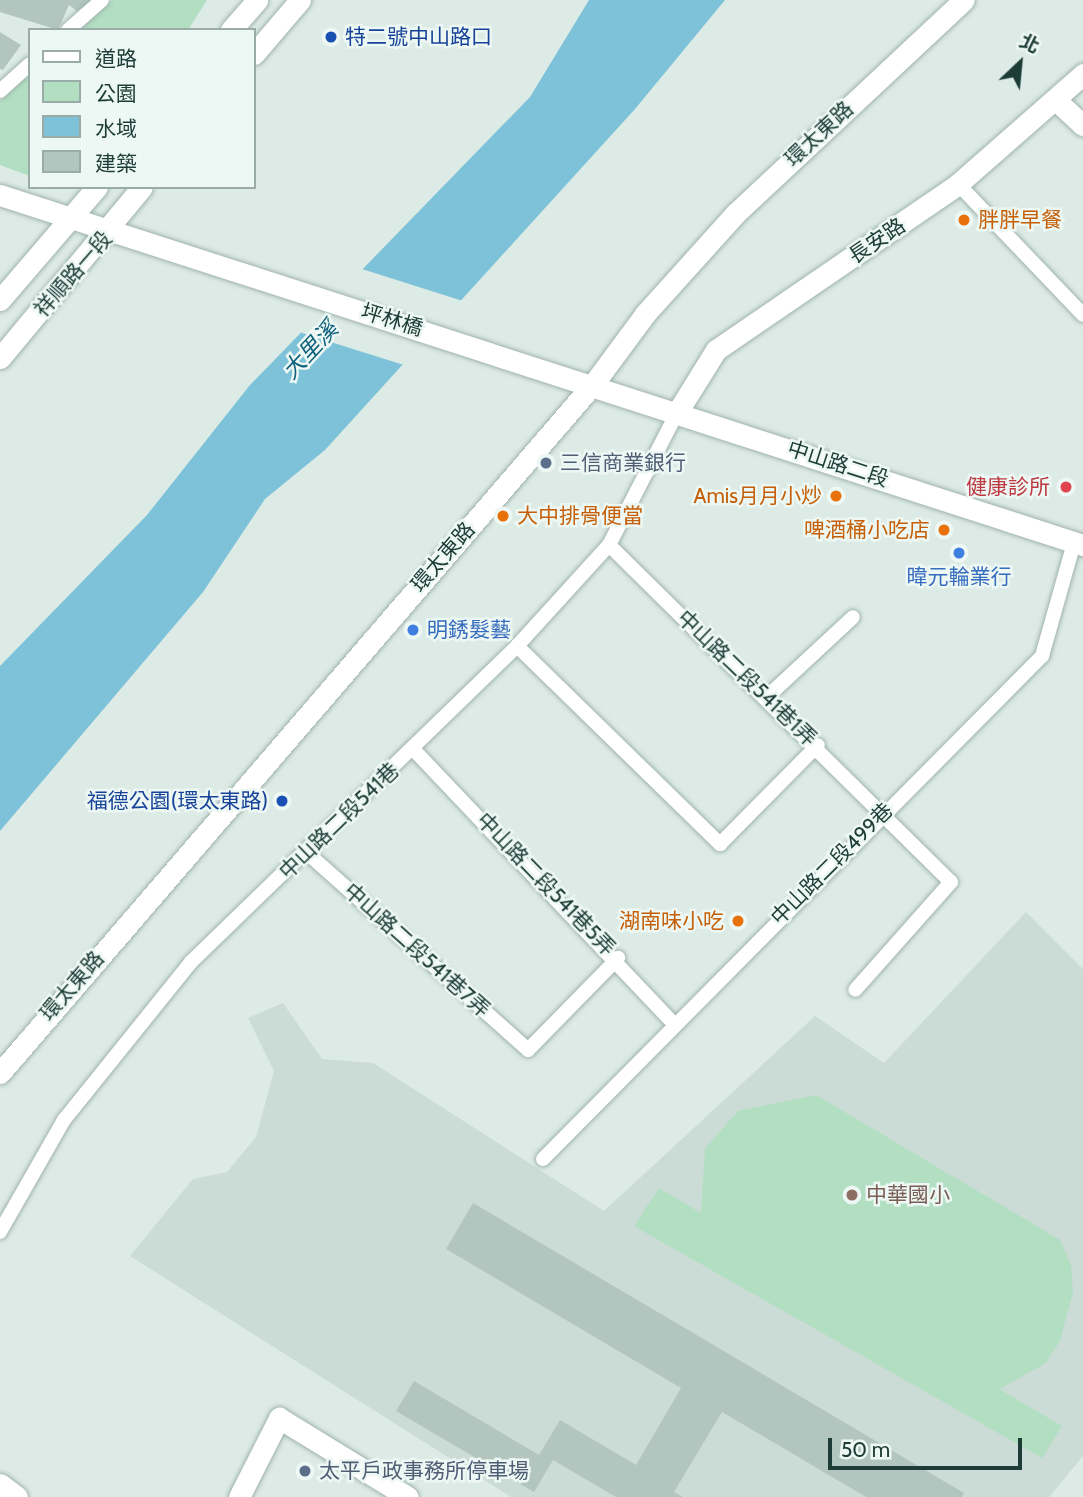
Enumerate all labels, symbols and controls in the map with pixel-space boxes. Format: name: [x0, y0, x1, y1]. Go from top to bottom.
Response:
place label: 特二號中山路口: [345, 24, 492, 50]
legend: [28, 28, 256, 189]
north arrow: [985, 28, 1055, 98]
marker: 特二號中山路口: [323, 29, 339, 45]
text: 北: [1016, 29, 1043, 58]
text: 道路: [95, 46, 137, 71]
text: 公園: [95, 81, 137, 106]
street label: 環太東路: [780, 96, 858, 172]
text: 水域: [95, 116, 137, 141]
text: 建築: [95, 151, 137, 176]
place label: 胖胖早餐: [978, 207, 1062, 233]
marker: 胖胖早餐: [956, 212, 972, 228]
street label: 長安路: [844, 213, 910, 269]
street label: 祥順路一段: [29, 226, 117, 322]
street label: 坪林橋: [358, 299, 426, 341]
water label: 大里溪: [276, 315, 344, 385]
street label: 中山路二段: [784, 436, 892, 492]
place label: 三信商業銀行: [560, 450, 686, 476]
marker: 三信商業銀行: [538, 455, 554, 471]
place label: 健康診所: [966, 474, 1050, 500]
marker: 健康診所: [1056, 477, 1076, 497]
place label: Amis月月小炒: [694, 483, 822, 509]
marker: Amis月月小炒: [828, 488, 844, 504]
place label: 大中排骨便當: [517, 503, 643, 529]
marker: 大中排骨便當: [495, 508, 511, 524]
street label: 環太東路: [406, 517, 480, 597]
place label: 啤酒桶小吃店: [804, 517, 930, 543]
marker: 啤酒桶小吃店: [936, 522, 952, 538]
marker: 暐元輪業行: [951, 545, 967, 561]
place label: 暐元輪業行: [907, 564, 1011, 590]
street label: 中山路二段541巷1弄: [672, 605, 822, 751]
place label: 明銹髮藝: [427, 617, 511, 643]
marker: 明銹髮藝: [405, 622, 421, 638]
street label: 中山路二段541巷: [274, 758, 404, 884]
place label: 福德公園(環太東路): [87, 788, 268, 814]
marker: 福德公園(環太東路): [274, 793, 290, 809]
street label: 中山路二段499巷: [766, 798, 898, 930]
street label: 中山路二段541巷5弄: [471, 807, 621, 961]
street label: 中山路二段541巷7弄: [339, 878, 495, 1022]
place label: 湖南味小吃: [619, 908, 724, 934]
marker: 湖南味小吃: [730, 913, 746, 929]
street label: 環太東路: [35, 946, 109, 1026]
place label: 中華國小: [866, 1182, 950, 1208]
marker: 中華國小: [844, 1187, 860, 1203]
scale bar: [831, 1424, 1025, 1468]
text: 50 m: [841, 1437, 890, 1462]
place label: 太平戶政事務所停車場: [319, 1458, 529, 1484]
marker: 太平戶政事務所停車場: [297, 1463, 313, 1479]

